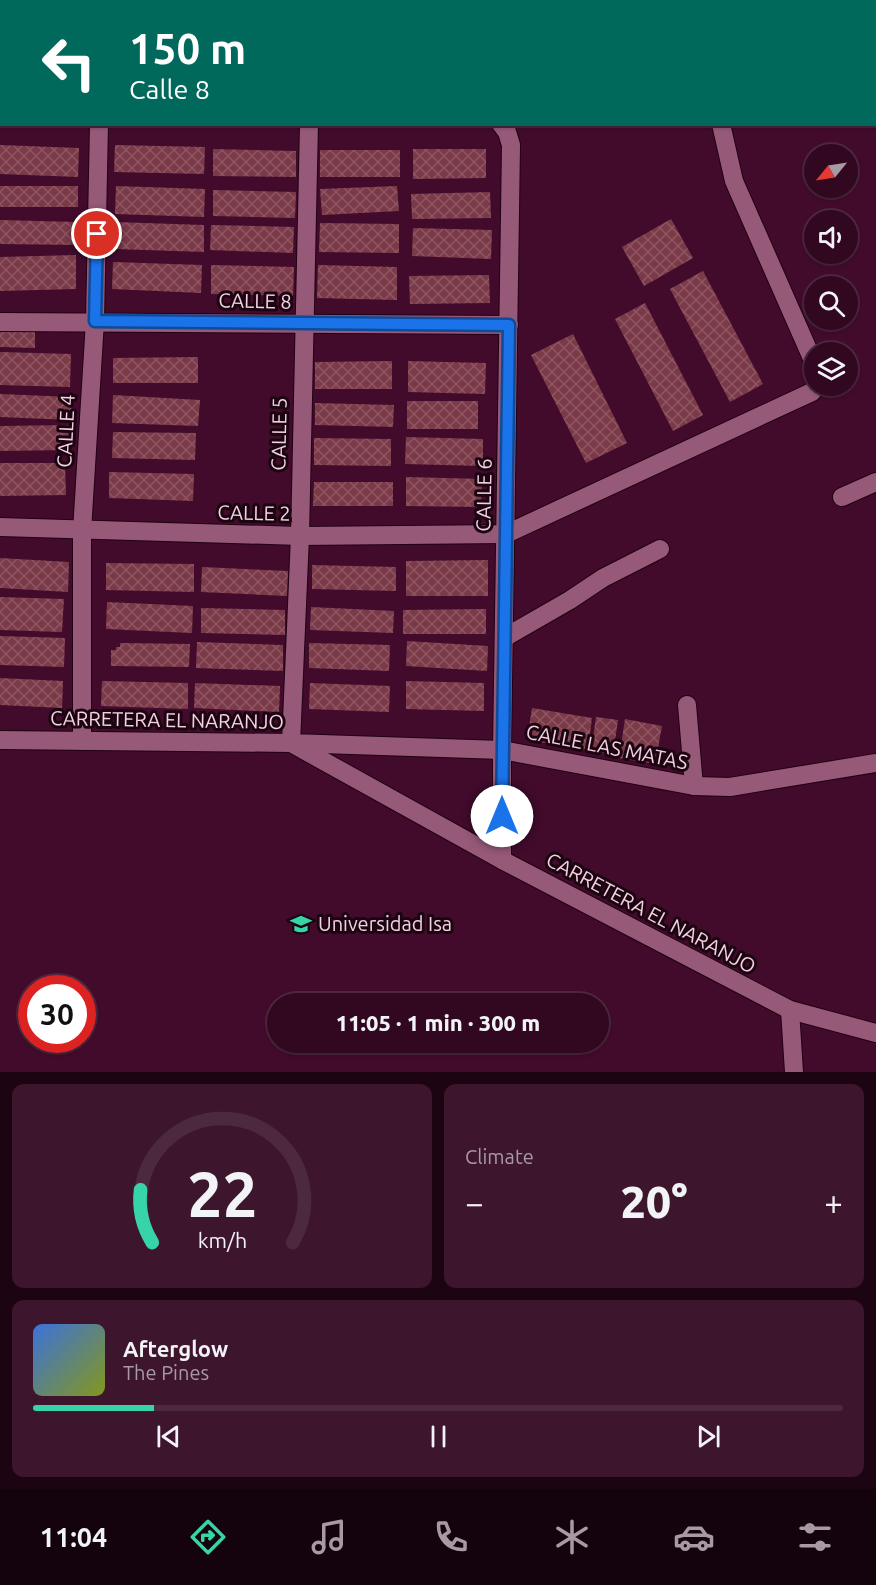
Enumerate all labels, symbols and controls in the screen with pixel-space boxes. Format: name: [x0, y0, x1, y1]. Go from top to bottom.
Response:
icon: left: [30, 24, 108, 102]
text: 150 m: [129, 25, 246, 72]
text: Calle 8: [129, 74, 210, 104]
north arrow: [804, 144, 858, 198]
map controls: [804, 144, 858, 396]
pin: [71, 208, 122, 259]
button: sound: [804, 210, 858, 264]
icon: arrive: [80, 217, 113, 250]
button: search: [804, 276, 858, 330]
street label: CALLE 8: [218, 288, 292, 313]
button: layers: [804, 342, 858, 396]
street label: CALLE 4: [52, 394, 79, 468]
street label: CALLE 5: [266, 397, 291, 471]
street label: CALLE 6: [471, 458, 496, 532]
street label: CALLE 2: [217, 500, 291, 525]
street label: CARRETERA EL NARANJO: [50, 706, 284, 733]
street label: CALLE LAS MATAS: [524, 720, 690, 773]
position arrow: [470, 784, 534, 848]
street label: CARRETERA EL NARANJO: [543, 848, 760, 978]
school or university icon: Universidad Isa: [289, 912, 313, 936]
place label: Universidad Isa: [318, 912, 452, 935]
speed limit sign: 30: [18, 975, 96, 1053]
text: 11:05 · 1 min · 300 m: [336, 1010, 540, 1035]
text: Climate: [465, 1145, 534, 1168]
text: 22: [187, 1159, 257, 1229]
text: 20°: [620, 1176, 688, 1227]
text: −: [465, 1184, 484, 1221]
text: +: [824, 1184, 843, 1221]
text: km/h: [197, 1228, 247, 1252]
text: Afterglow: [123, 1336, 228, 1361]
text: The Pines: [123, 1361, 209, 1384]
icon: previous: [152, 1420, 185, 1453]
icon: pause: [422, 1420, 455, 1453]
icon: next: [692, 1420, 725, 1453]
icon: directions: [187, 1516, 229, 1558]
icon: music: [308, 1516, 350, 1558]
icon: phone: [430, 1516, 472, 1558]
icon: climate: [551, 1516, 593, 1558]
icon: car: [673, 1516, 715, 1558]
icon: filters: [794, 1516, 836, 1558]
text: 11:04: [40, 1522, 107, 1552]

